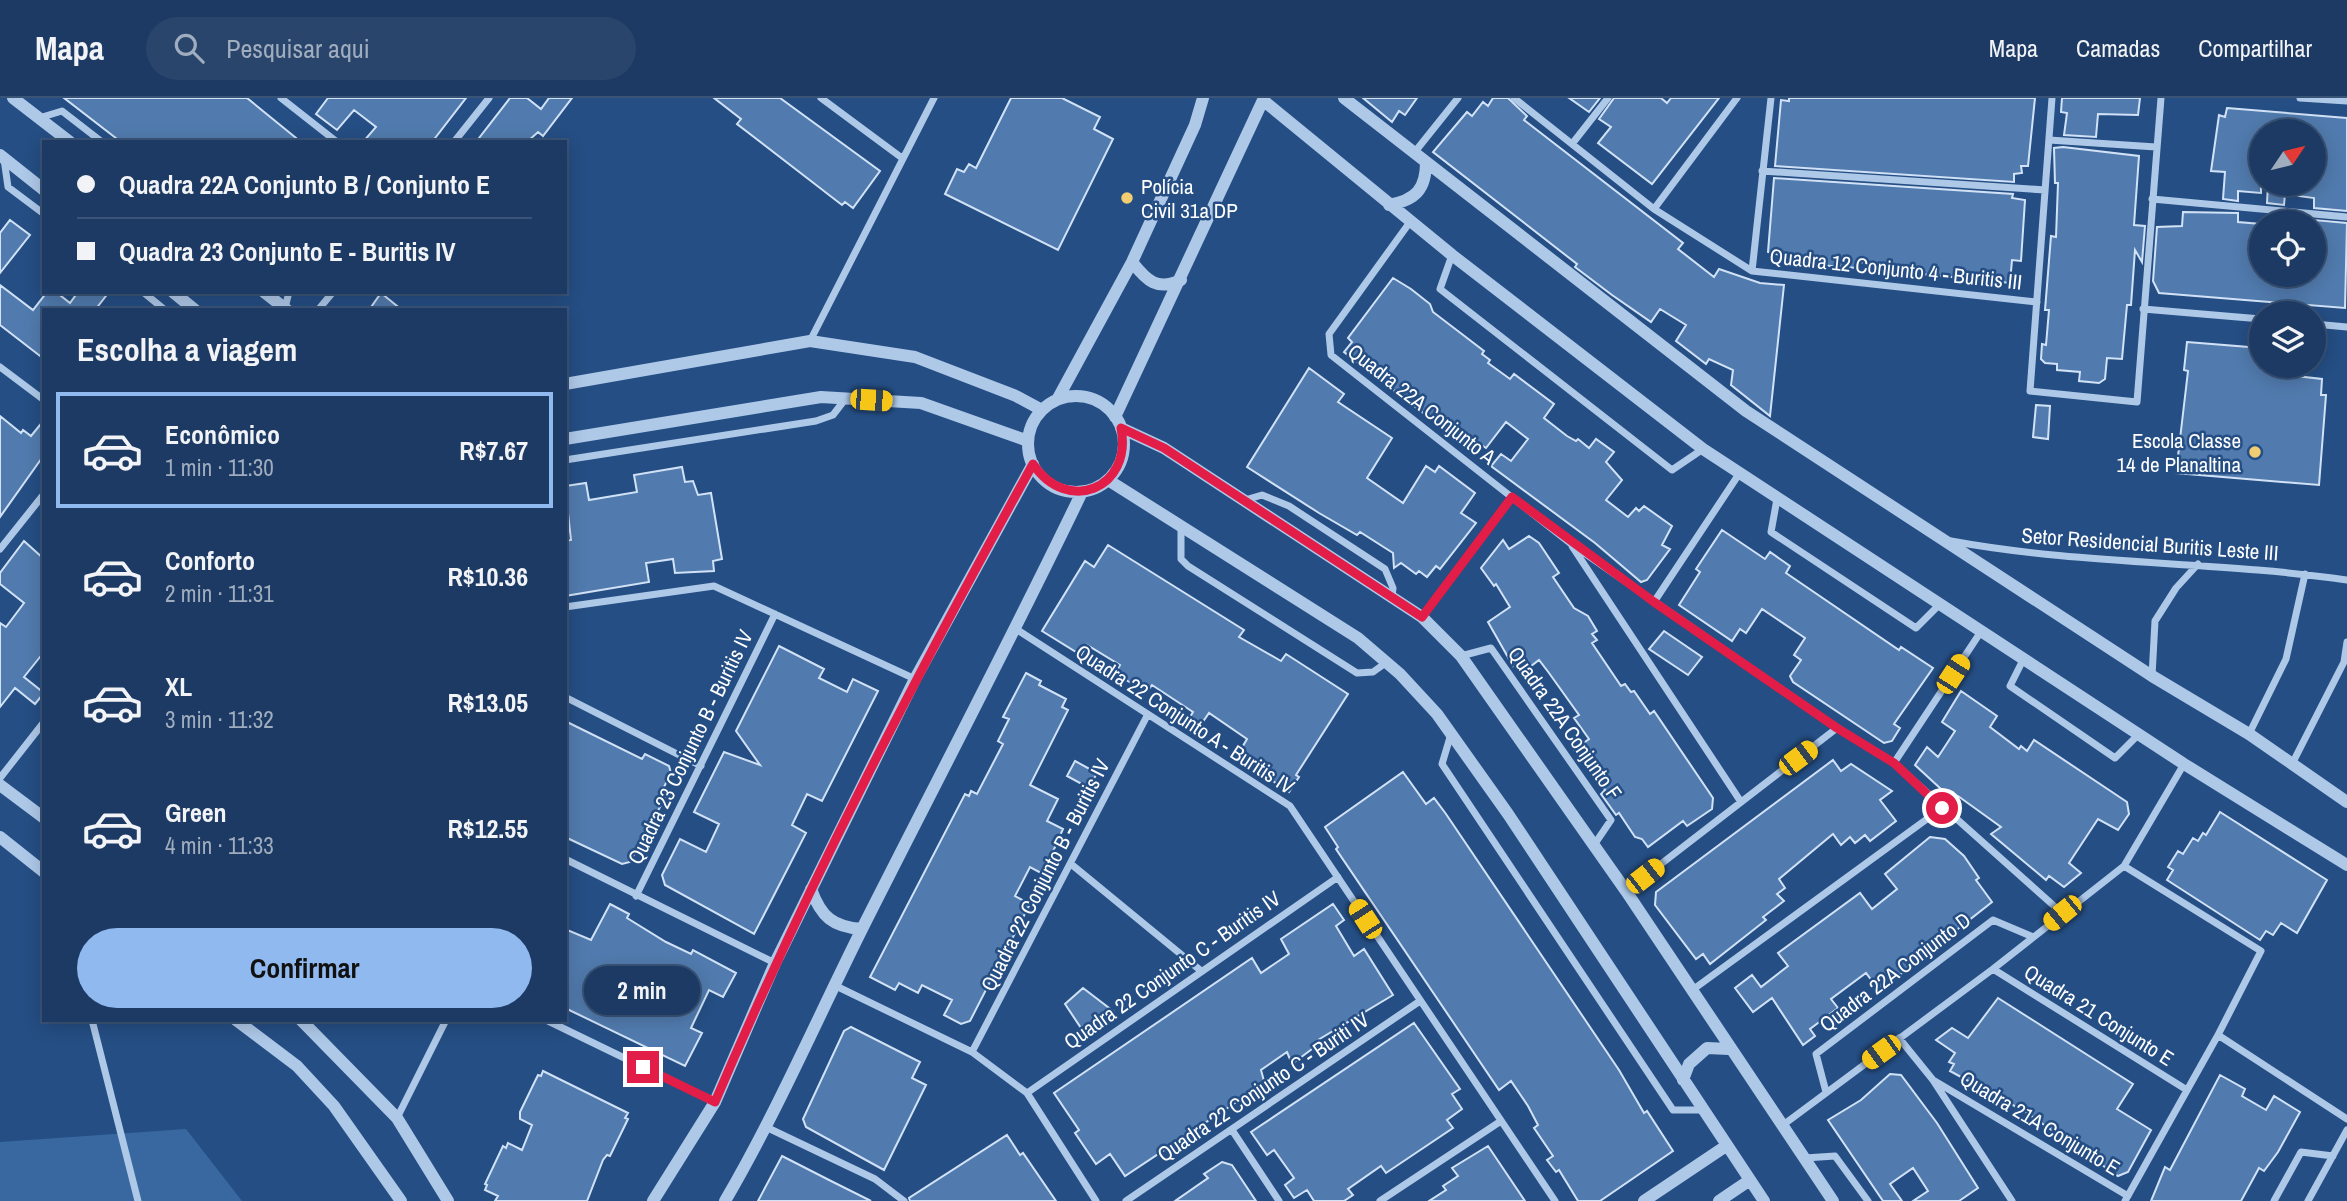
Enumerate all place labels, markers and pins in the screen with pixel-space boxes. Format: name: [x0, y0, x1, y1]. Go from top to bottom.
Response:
place label: Polícia Civil 31a DP: [1141, 172, 1238, 225]
marker: Polícia Civil 31a DP: [1119, 190, 1135, 206]
place label: Escola Classe 14 de Planaltina: [2117, 426, 2241, 479]
marker: Escola Classe 14 de Planaltina: [2247, 444, 2263, 460]

